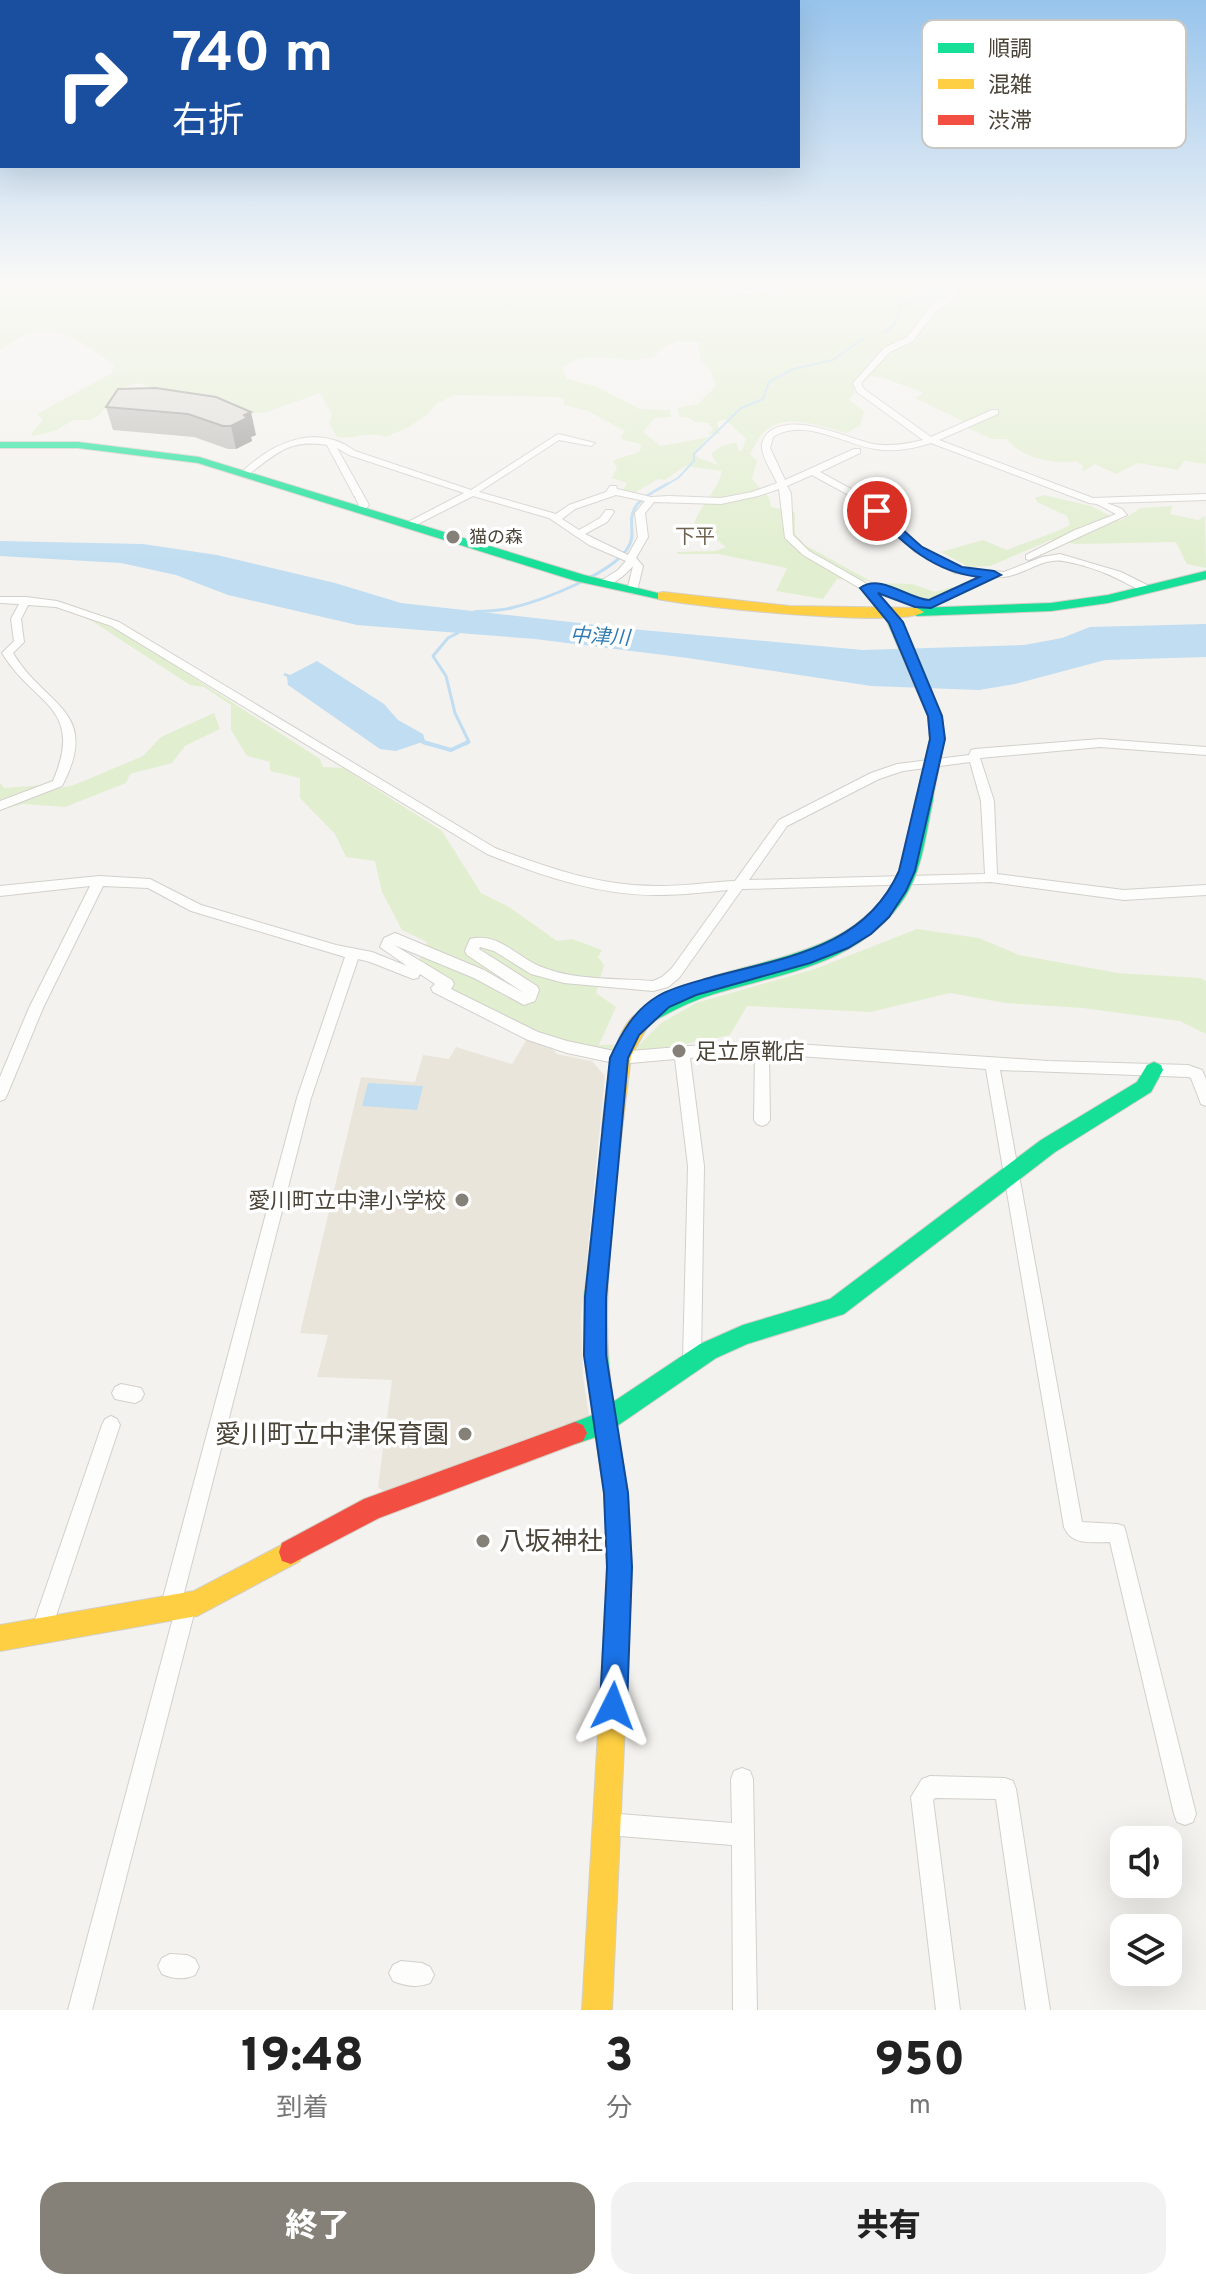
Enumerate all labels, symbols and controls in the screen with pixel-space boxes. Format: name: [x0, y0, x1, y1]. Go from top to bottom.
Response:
legend: [922, 20, 1186, 148]
text: 740 m: [172, 21, 333, 91]
icon: right: [40, 32, 144, 136]
text: 順調: [988, 37, 1032, 64]
text: 混雑: [988, 73, 1032, 100]
text: 右折: [172, 100, 244, 146]
text: 渋滞: [988, 109, 1032, 136]
pin: [843, 477, 911, 545]
icon: arrive: [855, 489, 899, 533]
district label: 下平: [675, 525, 715, 551]
place label: 猫の森: [469, 527, 523, 550]
marker: 猫の森: [444, 528, 462, 546]
water label: 中津川: [569, 623, 633, 653]
place label: 足立原靴店: [695, 1040, 805, 1067]
marker: 足立原靴店: [670, 1042, 688, 1060]
place label: 愛川町立中津小学校: [248, 1189, 446, 1216]
marker: 愛川町立中津小学校: [453, 1191, 471, 1209]
place label: 愛川町立中津保育園: [215, 1420, 449, 1453]
marker: 愛川町立中津保育園: [456, 1425, 474, 1443]
place label: 八坂神社: [499, 1527, 603, 1560]
marker: 八坂神社: [474, 1532, 492, 1550]
position arrow: [571, 1664, 655, 1748]
map controls: [1110, 1826, 1182, 1986]
button: sound: [1110, 1826, 1182, 1898]
button: layers: [1110, 1914, 1182, 1986]
text: 19:48: [241, 2028, 364, 2088]
text: 3: [605, 2028, 634, 2088]
text: 950: [874, 2032, 965, 2092]
text: m: [909, 2090, 931, 2123]
text: 到着: [276, 2093, 328, 2126]
text: 分: [606, 2093, 632, 2126]
button: 終了: [40, 2182, 595, 2274]
button: 共有: [611, 2182, 1166, 2274]

